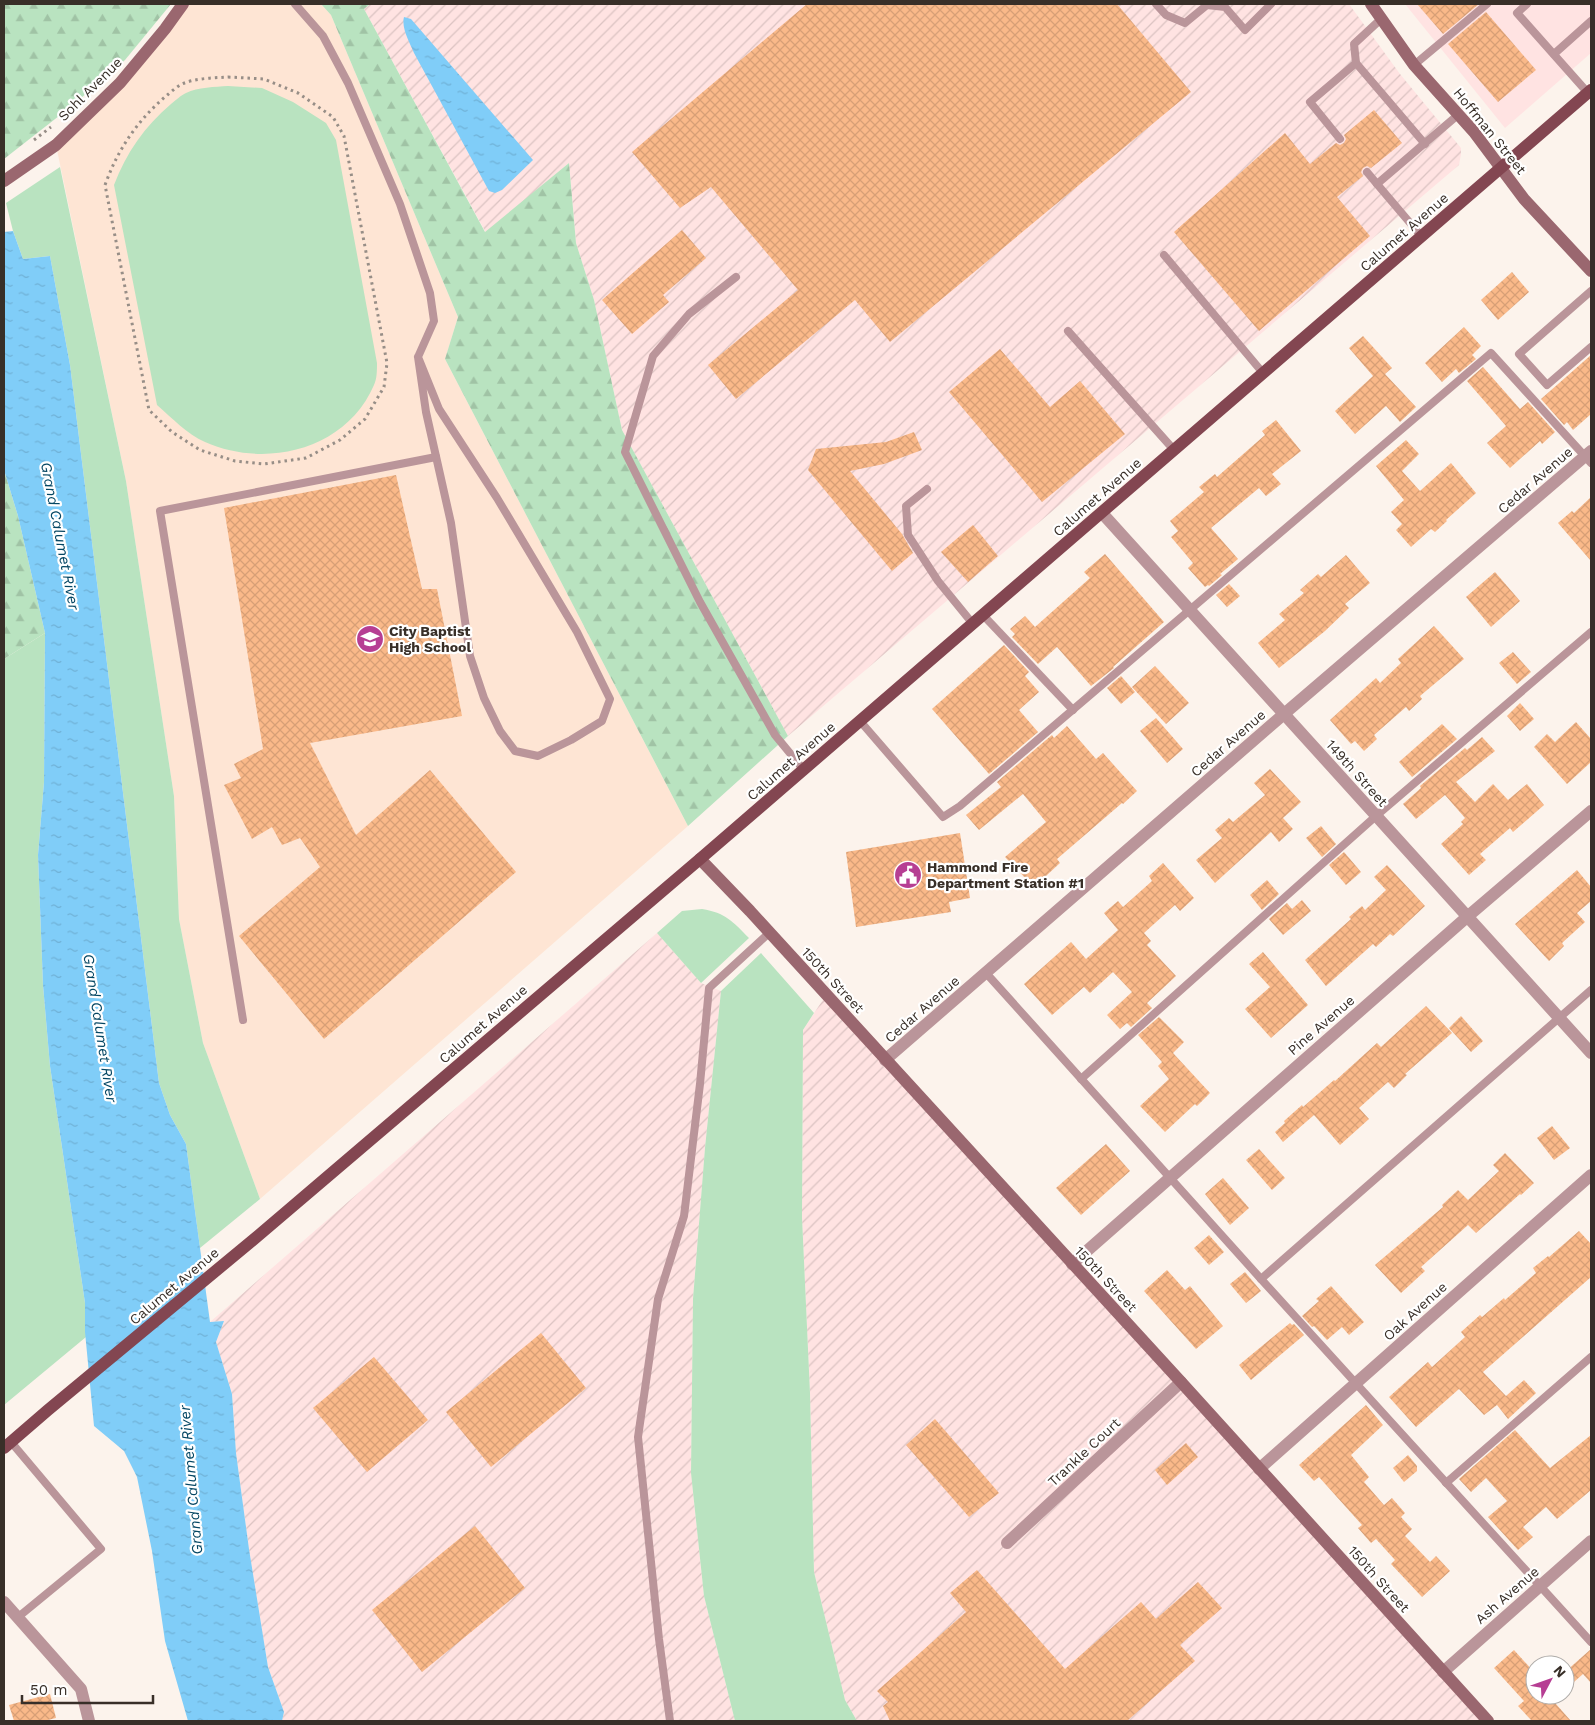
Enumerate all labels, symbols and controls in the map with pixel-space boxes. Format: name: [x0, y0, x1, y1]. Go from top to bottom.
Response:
street label: Sohl Avenue: [55, 54, 125, 124]
street label: Hoffman Street: [1450, 85, 1530, 177]
street label: Calumet Avenue: [1357, 189, 1451, 275]
street label: Cedar Avenue: [1494, 443, 1576, 517]
street label: Calumet Avenue: [1050, 454, 1144, 540]
water label: Grand Calumet River: [37, 461, 83, 613]
place label: City Baptist High School: [389, 623, 471, 655]
school or university icon: City Baptist High School: [355, 624, 385, 654]
street label: Cedar Avenue: [1187, 706, 1269, 780]
street label: Calumet Avenue: [744, 718, 838, 804]
street label: 149th Street: [1323, 736, 1391, 810]
place label: Hammond Fire Department Station #1: [927, 859, 1084, 891]
public building icon: Hammond Fire Department Station #1: [893, 860, 923, 890]
street label: 150th Street: [799, 944, 868, 1016]
water label: Grand Calumet River: [79, 952, 121, 1105]
street label: Cedar Avenue: [881, 972, 963, 1046]
street label: Calumet Avenue: [436, 981, 530, 1067]
street label: Pine Avenue: [1285, 992, 1357, 1058]
street label: 150th Street: [1072, 1243, 1141, 1315]
street label: Calumet Avenue: [126, 1244, 222, 1328]
street label: Oak Avenue: [1380, 1278, 1450, 1344]
water label: Grand Calumet River: [175, 1403, 207, 1556]
street label: Trankle Court: [1045, 1415, 1123, 1489]
street label: 150th Street: [1345, 1543, 1413, 1616]
street label: Ash Avenue: [1472, 1563, 1542, 1627]
north arrow: [1525, 1655, 1575, 1705]
text: N: [1550, 1662, 1569, 1681]
scale bar: [22, 1672, 154, 1704]
text: 50 m: [30, 1681, 67, 1699]

